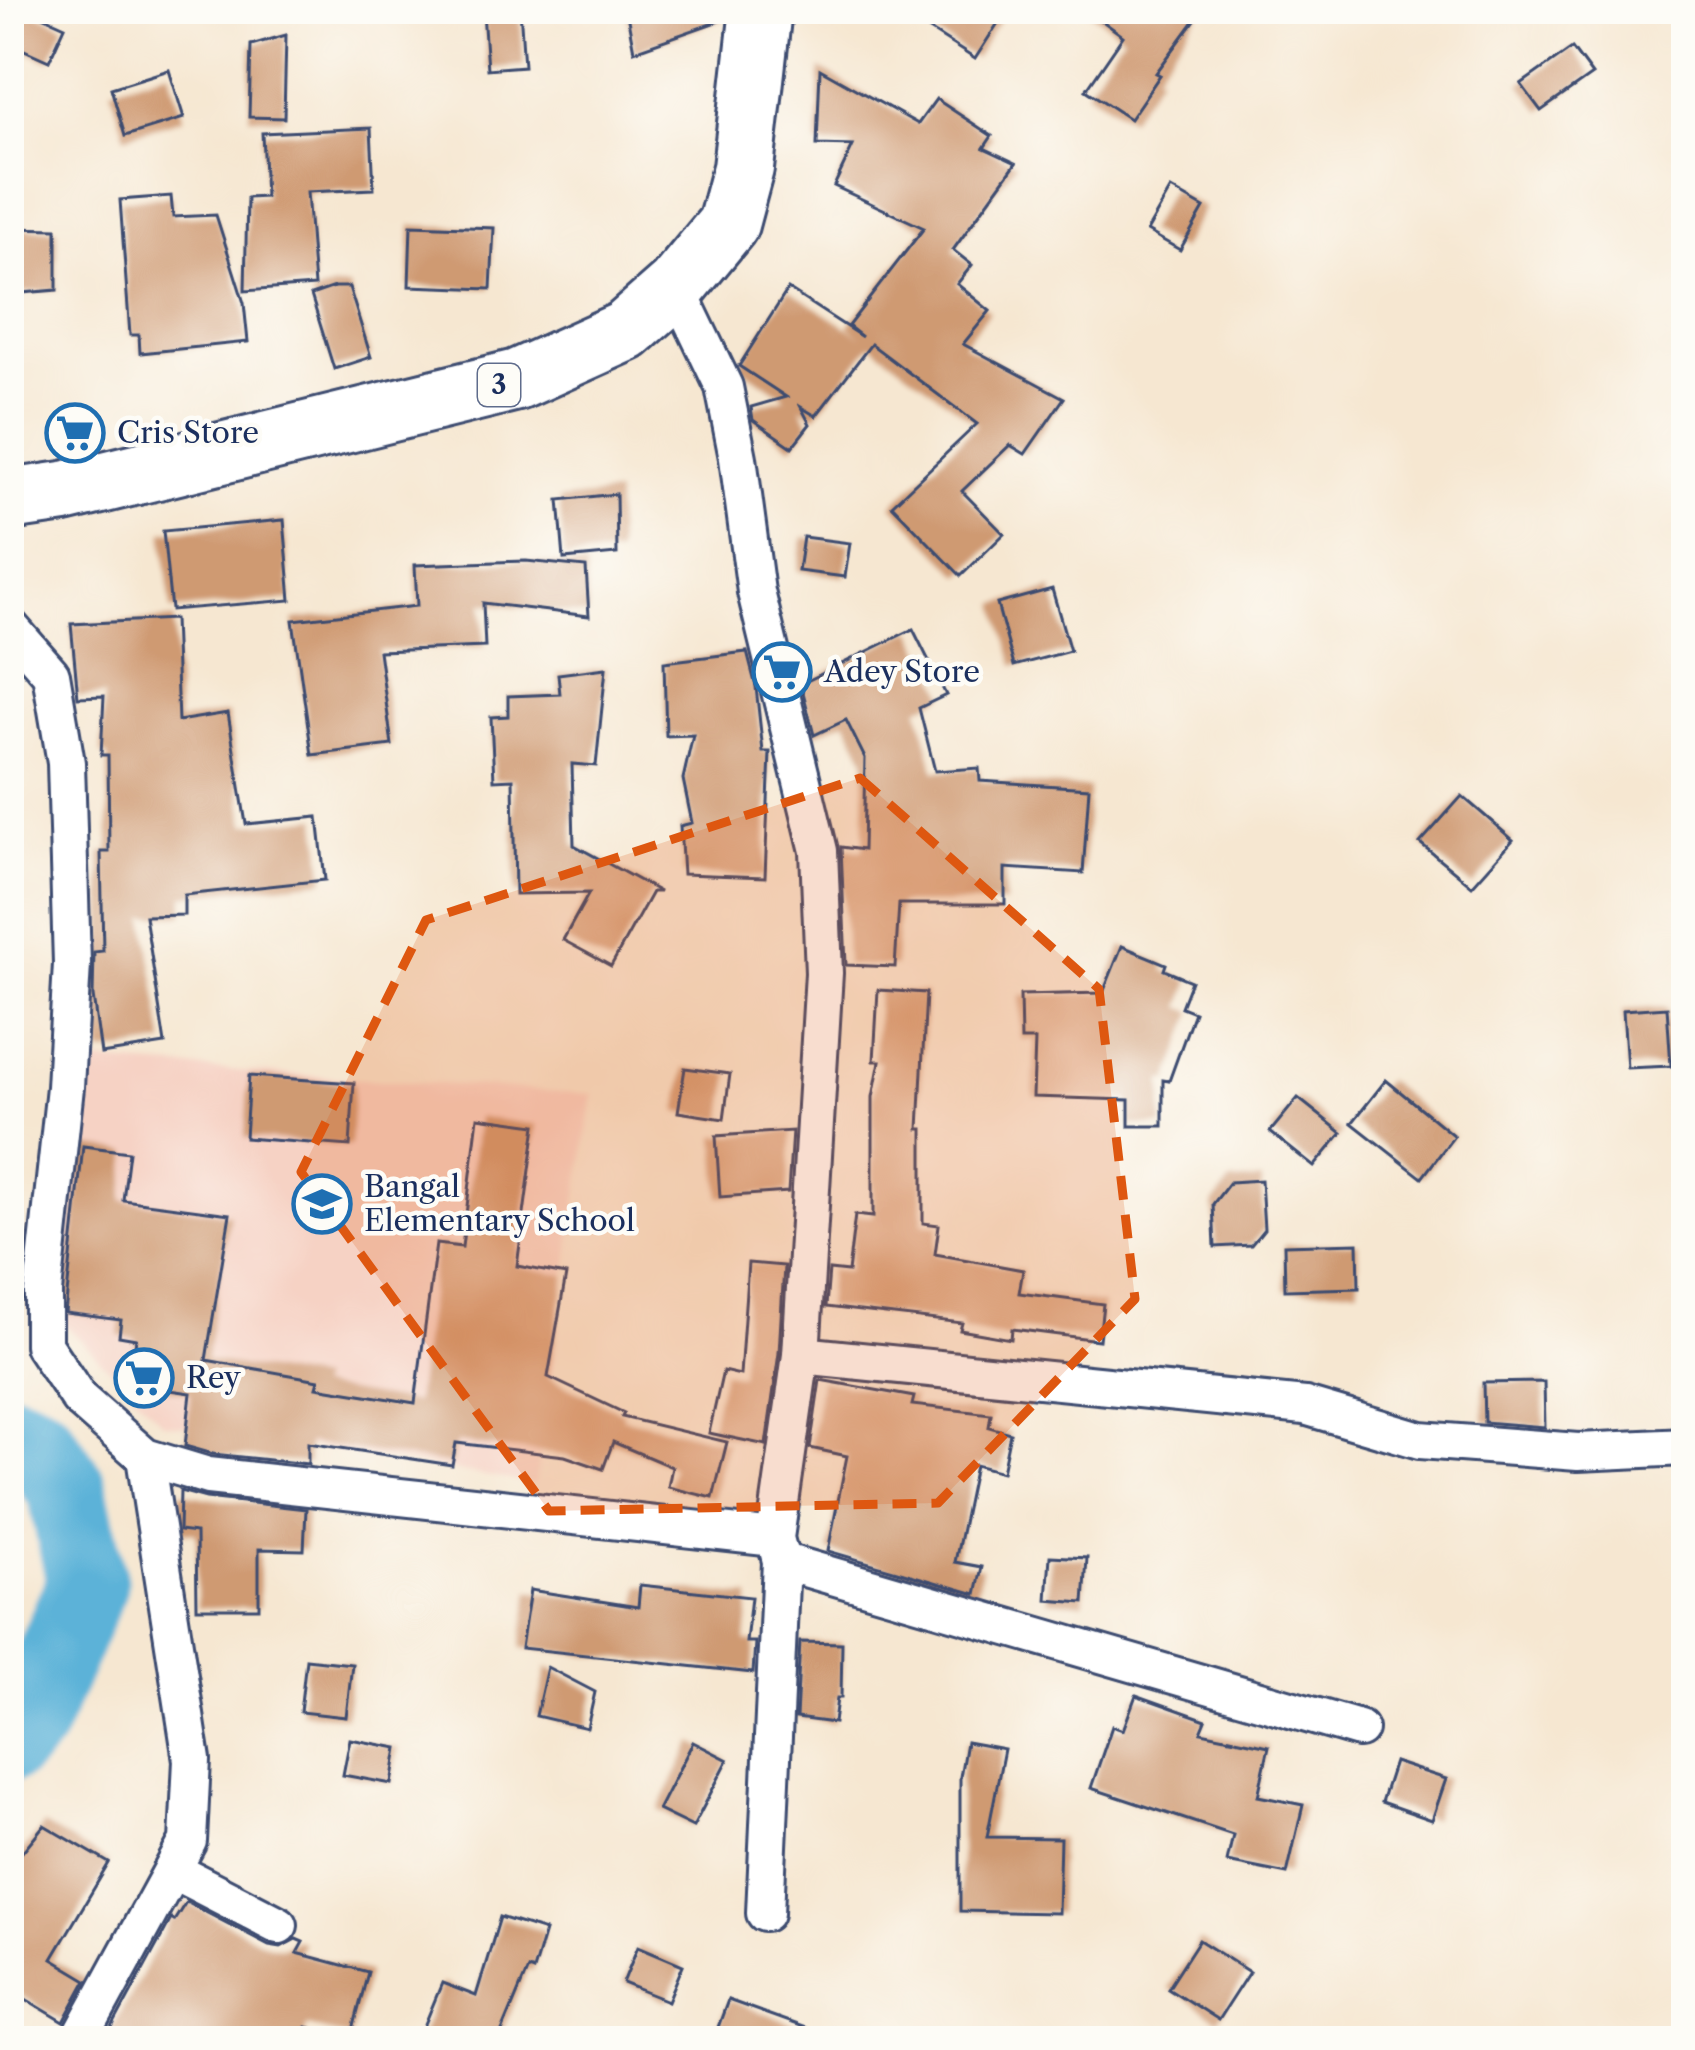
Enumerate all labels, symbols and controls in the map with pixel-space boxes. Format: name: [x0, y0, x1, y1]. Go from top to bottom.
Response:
road number: 3: [478, 364, 520, 406]
supermarket icon: Cris Store: [44, 402, 106, 464]
place label: Cris Store: [117, 414, 259, 451]
supermarket icon: Adey Store: [751, 641, 813, 703]
place label: Adey Store: [823, 653, 980, 690]
place label: Bangal Elementary School: [364, 1168, 635, 1239]
school or university icon: Bangal Elementary School: [291, 1173, 353, 1235]
supermarket icon: Rey: [113, 1347, 175, 1409]
place label: Rey: [186, 1359, 241, 1396]

